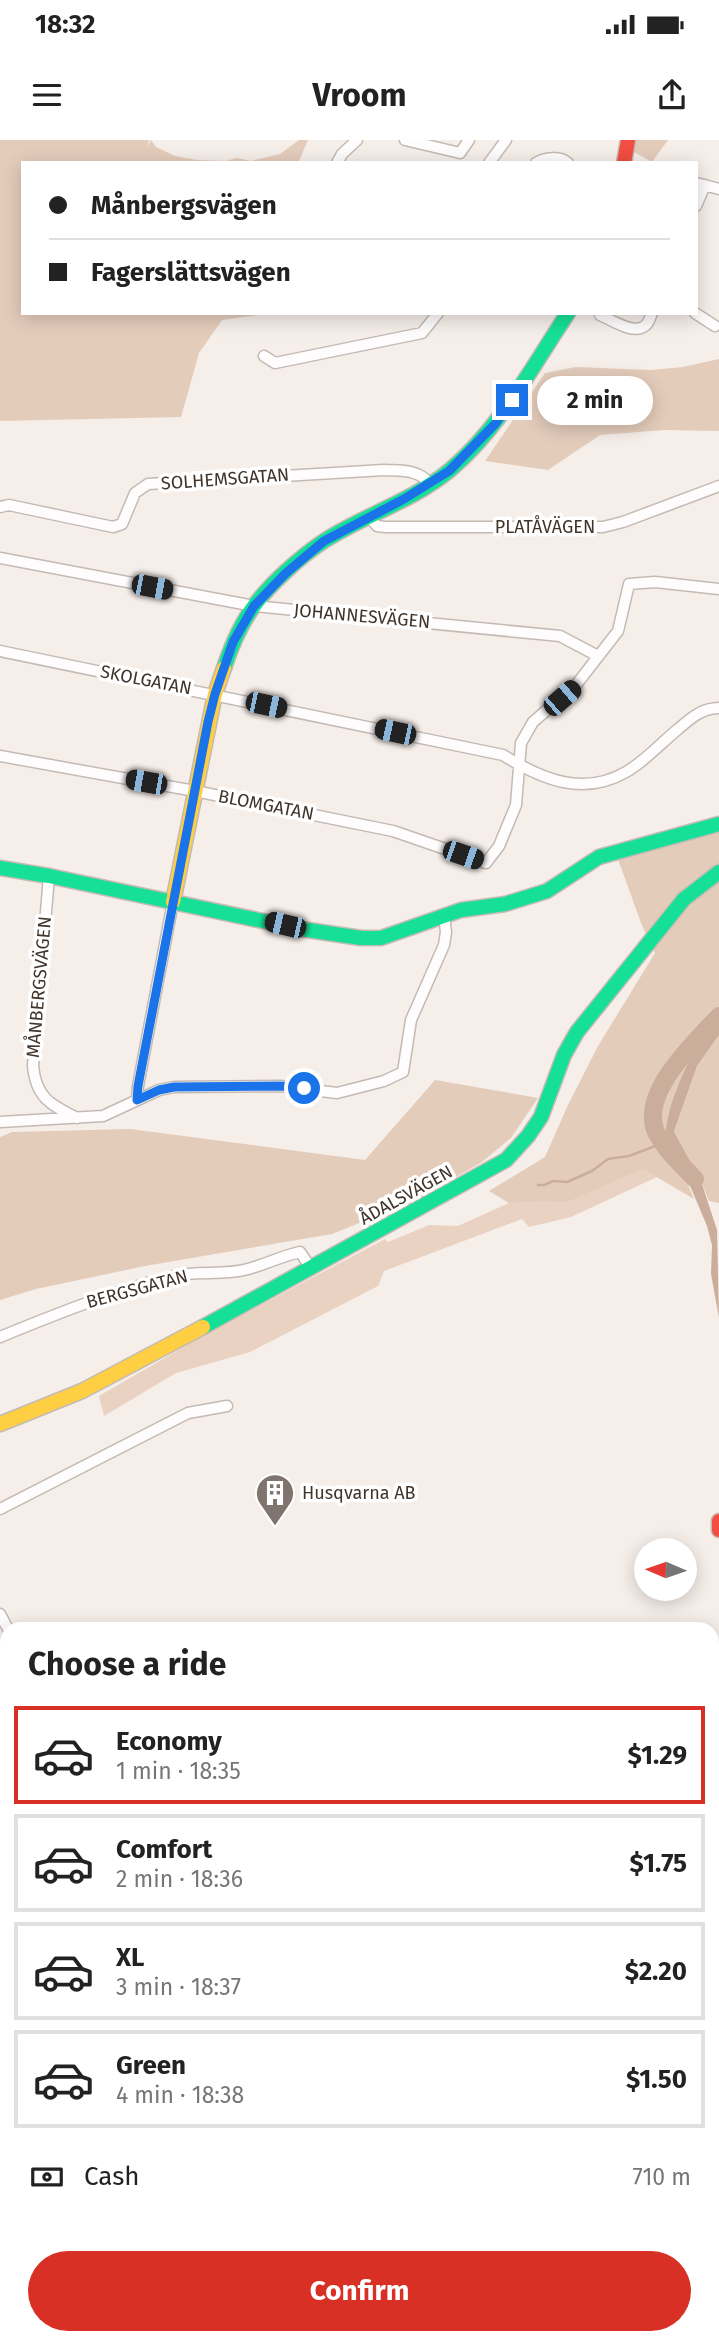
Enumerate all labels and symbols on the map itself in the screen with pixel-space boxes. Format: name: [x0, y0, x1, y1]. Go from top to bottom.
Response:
callout: 2 min: [536, 376, 652, 424]
route end: [496, 384, 528, 416]
street label: SOLHEMSGATAN: [160, 464, 290, 494]
street label: PLATÅVÄGEN: [495, 515, 595, 538]
car: [130, 573, 175, 601]
street label: JOHANNESVÄGEN: [293, 599, 431, 633]
street label: SKOLGATAN: [98, 660, 194, 700]
car: [540, 676, 585, 720]
car: [244, 690, 289, 720]
car: [373, 717, 418, 747]
car: [124, 768, 169, 796]
street label: BLOMGATAN: [216, 785, 316, 825]
car: [440, 838, 487, 872]
car: [263, 910, 308, 940]
street label: MÅNBERGSVÄGEN: [21, 915, 56, 1059]
route start: [288, 1072, 320, 1104]
street label: ÅDALSVÄGEN: [355, 1159, 457, 1230]
street label: BERGSGATAN: [84, 1265, 190, 1313]
building icon: Husqvarna AB: [254, 1472, 296, 1527]
place label: Husqvarna AB: [302, 1482, 416, 1504]
north arrow: [634, 1538, 696, 1601]

